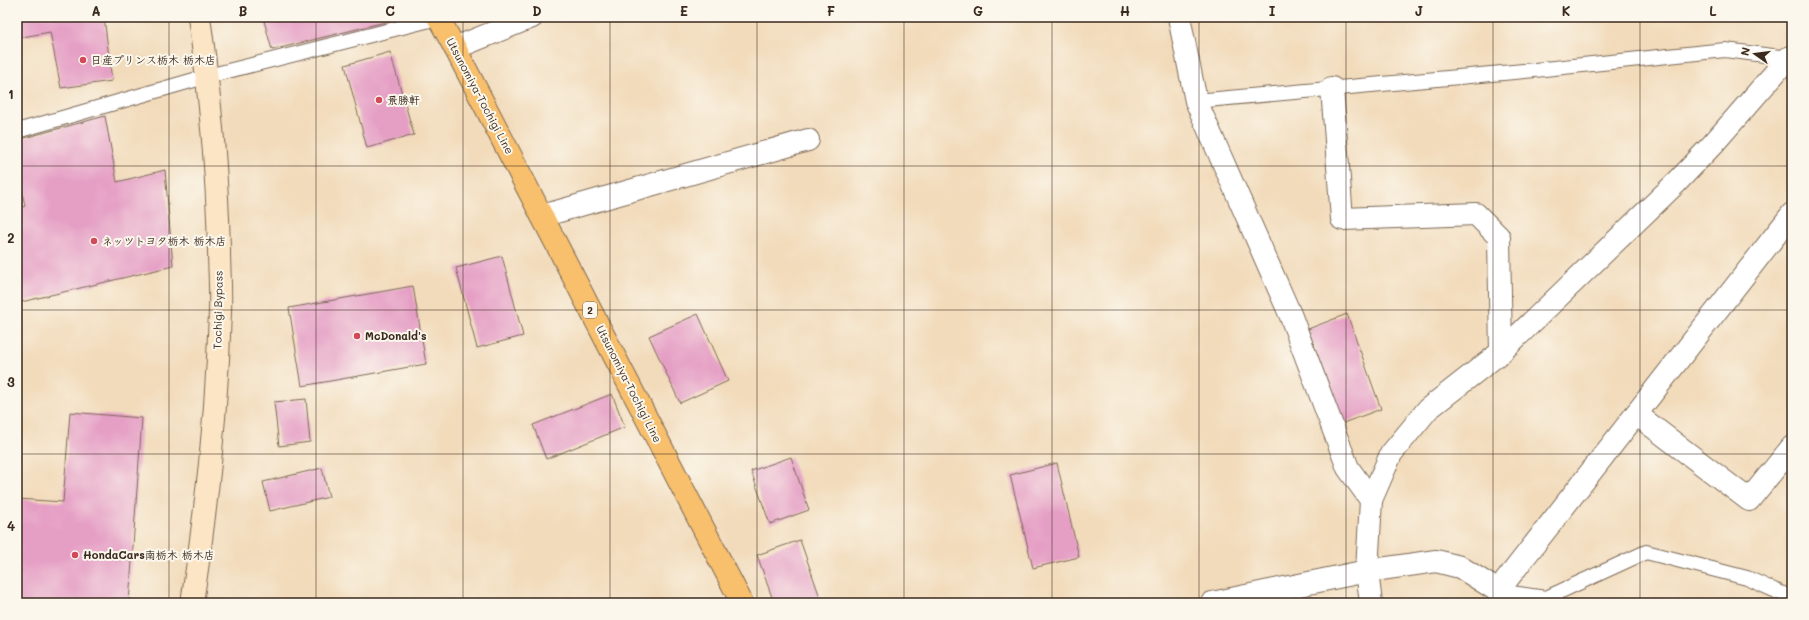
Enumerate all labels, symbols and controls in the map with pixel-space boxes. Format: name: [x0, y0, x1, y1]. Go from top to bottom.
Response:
text: A: [91, 2, 101, 19]
text: B: [239, 2, 248, 19]
text: C: [385, 2, 395, 19]
text: D: [532, 2, 542, 19]
text: E: [680, 2, 688, 19]
text: F: [827, 2, 835, 19]
text: G: [973, 2, 983, 19]
text: H: [1120, 2, 1130, 19]
text: I: [1269, 2, 1276, 19]
text: J: [1415, 2, 1423, 19]
text: K: [1562, 2, 1571, 19]
text: L: [1709, 2, 1717, 19]
north arrow: [1735, 34, 1775, 74]
street label: Utsunomiya-Tochigi Line: [443, 35, 518, 157]
text: N: [1737, 46, 1753, 57]
place label: 日産プリンス栃木 栃木店: [91, 52, 216, 67]
marker: 日産プリンス栃木 栃木店: [78, 55, 88, 65]
text: 1: [8, 85, 14, 102]
place label: 景勝軒: [387, 92, 420, 107]
marker: 景勝軒: [374, 95, 384, 105]
text: 2: [7, 229, 15, 246]
place label: ネッツトヨタ栃木 栃木店: [102, 233, 227, 248]
marker: ネッツトヨタ栃木 栃木店: [89, 236, 99, 246]
street label: Tochigi Bypass: [209, 270, 226, 350]
road number: 2: [583, 302, 597, 318]
street label: Utsunomiya-Tochigi Line: [593, 323, 666, 445]
place label: McDonald's: [365, 328, 427, 343]
marker: McDonald's: [352, 331, 362, 341]
text: 3: [7, 373, 15, 390]
text: 4: [7, 517, 15, 534]
place label: HondaCars南栃木 栃木店: [83, 547, 215, 562]
marker: HondaCars南栃木 栃木店: [70, 550, 80, 560]

